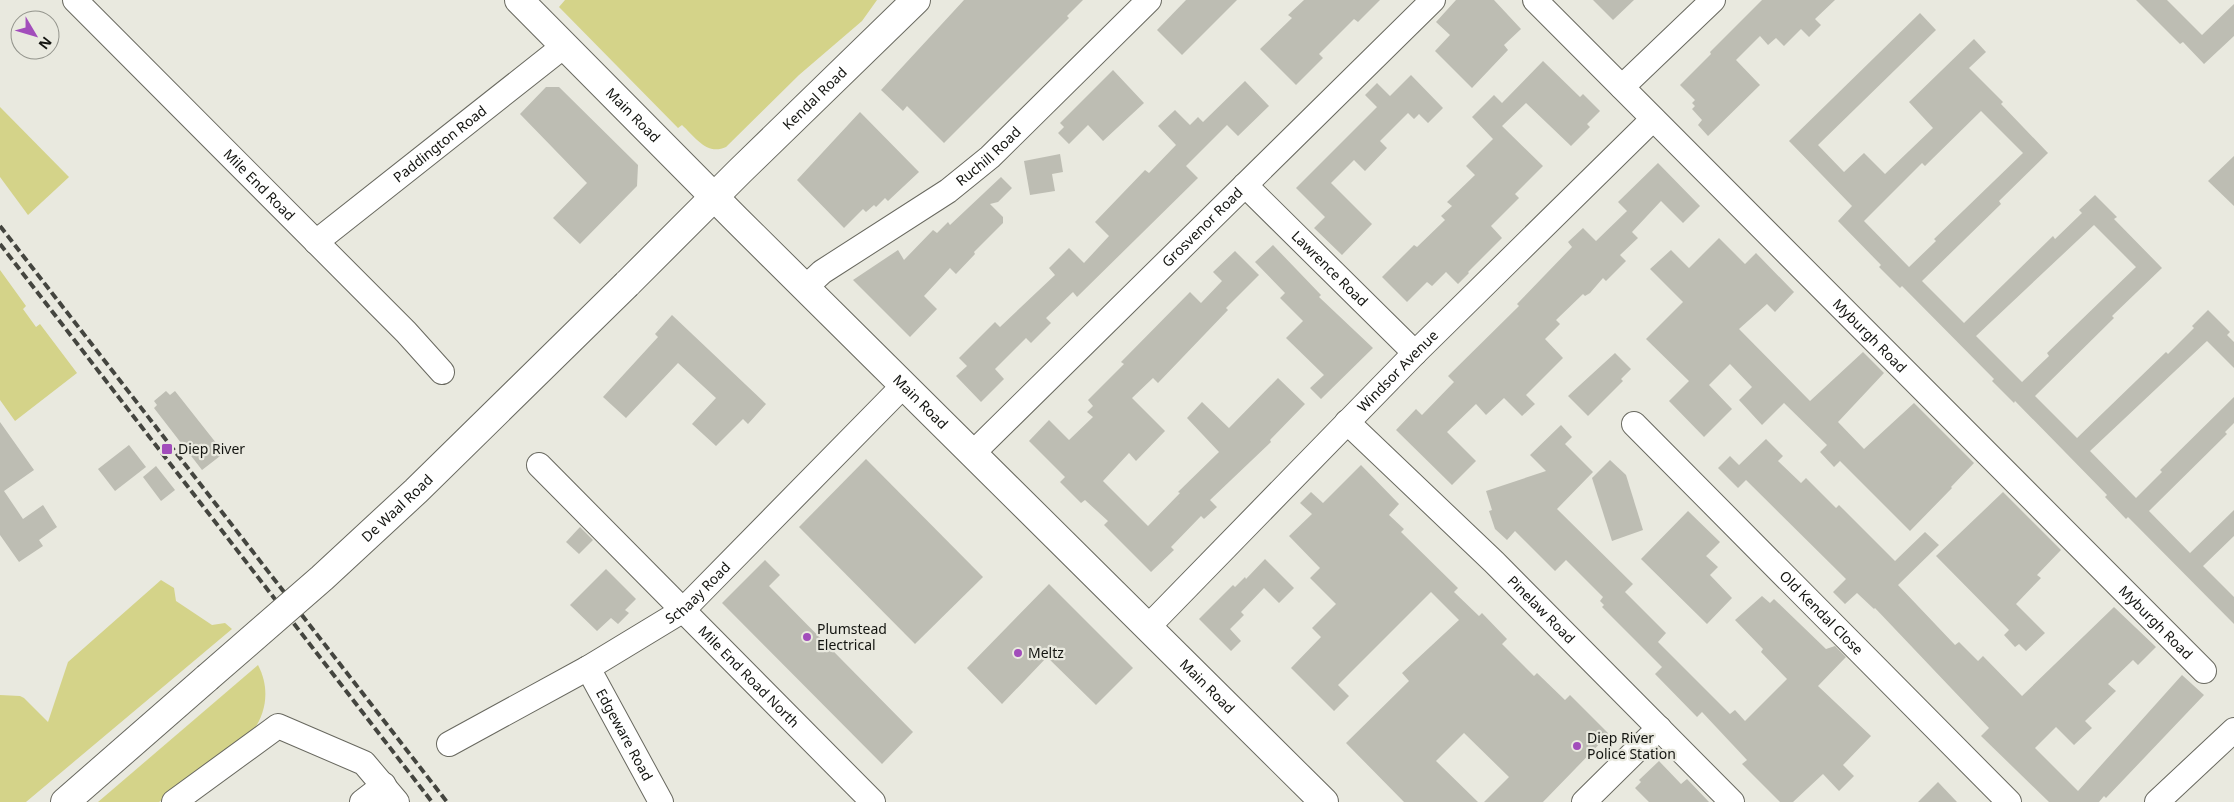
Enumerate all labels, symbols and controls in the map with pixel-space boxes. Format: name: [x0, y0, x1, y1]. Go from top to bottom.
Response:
north arrow: [10, 10, 60, 60]
text: N: [35, 33, 57, 54]
street label: Kendal Road: [778, 62, 851, 134]
street label: Main Road: [602, 83, 665, 146]
street label: Paddington Road: [389, 101, 490, 186]
street label: Ruchill Road: [952, 122, 1025, 190]
street label: Mile End Road: [220, 145, 300, 224]
street label: Grosvenor Road: [1158, 183, 1247, 271]
street label: Lawrence Road: [1288, 226, 1372, 310]
street label: Myburgh Road: [1829, 294, 1911, 377]
street label: Windsor Avenue: [1353, 326, 1442, 416]
street label: Main Road: [889, 370, 952, 433]
place label: Diep River: [178, 439, 245, 458]
marker: Diep River: [160, 442, 174, 456]
street label: De Waal Road: [357, 470, 437, 546]
street label: Schaay Road: [661, 557, 734, 628]
street label: Old Kendal Close: [1776, 566, 1868, 659]
street label: Pinelaw Road: [1504, 571, 1579, 647]
street label: Myburgh Road: [2115, 581, 2197, 663]
place label: Plumstead Electrical: [817, 619, 887, 654]
street label: Mile End Road North: [694, 621, 804, 731]
marker: Plumstead Electrical: [801, 631, 813, 643]
place label: Meltz: [1028, 643, 1064, 662]
marker: Meltz: [1012, 647, 1024, 659]
street label: Main Road: [1176, 654, 1239, 717]
street label: Edgeware Road: [592, 685, 658, 784]
place label: Diep River Police Station: [1587, 728, 1676, 763]
marker: Diep River Police Station: [1571, 740, 1583, 752]

